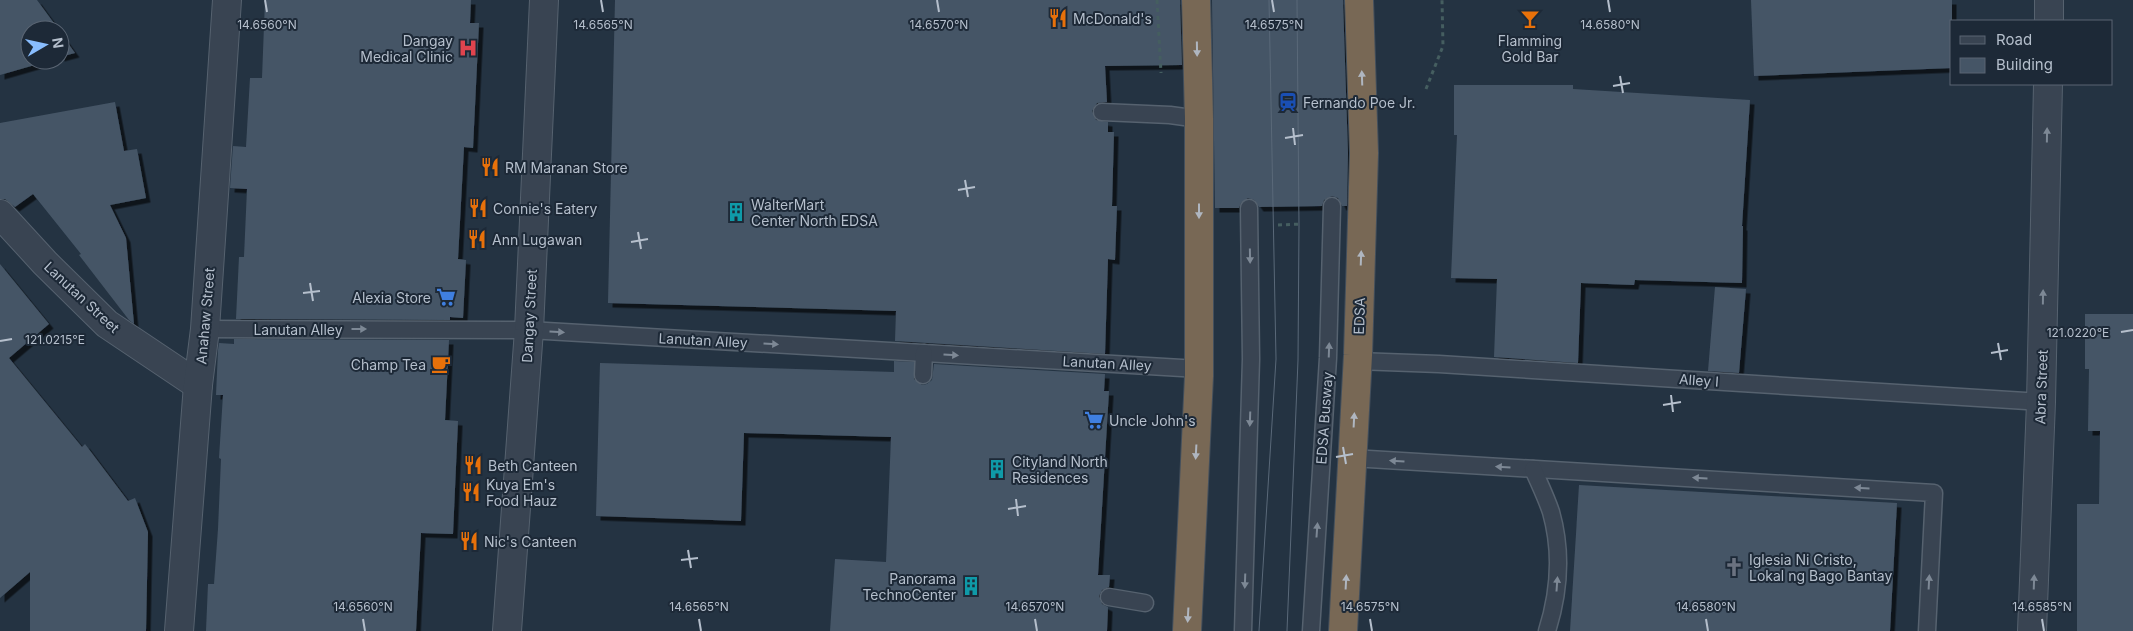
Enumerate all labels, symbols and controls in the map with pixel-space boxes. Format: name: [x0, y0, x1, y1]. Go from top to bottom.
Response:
restaurant icon: McDonald's: [1047, 7, 1069, 29]
bar icon: Flamming Gold Bar: [1519, 8, 1541, 30]
place label: McDonald's: [1073, 10, 1152, 27]
text: 14.6560°N: [237, 17, 297, 32]
text: 14.6565°N: [573, 17, 633, 32]
text: 14.6570°N: [910, 17, 968, 32]
text: 14.6575°N: [1245, 17, 1303, 32]
text: 14.6580°N: [1580, 17, 1640, 32]
north arrow: [20, 20, 70, 70]
legend: [1950, 20, 2113, 85]
text: Road: [1996, 30, 2032, 49]
place label: Dangay Medical Clinic: [360, 32, 453, 65]
place label: Flamming Gold Bar: [1498, 32, 1562, 65]
text: N: [49, 36, 68, 49]
hospital icon: Dangay Medical Clinic: [457, 37, 479, 59]
one-way arrow: [1193, 41, 1201, 57]
text: Building: [1996, 55, 2053, 74]
one-way arrow: [1357, 69, 1365, 85]
station icon: Fernando Poe Jr.: [1277, 91, 1299, 113]
place label: Fernando Poe Jr.: [1303, 94, 1415, 111]
one-way arrow: [2043, 127, 2051, 143]
restaurant icon: RM Maranan Store: [479, 156, 501, 178]
place label: RM Maranan Store: [505, 159, 628, 176]
place label: WalterMart Center North EDSA: [751, 196, 878, 229]
restaurant icon: Connie's Eatery: [467, 197, 489, 219]
place label: Connie's Eatery: [493, 200, 597, 217]
building icon: WalterMart Center North EDSA: [725, 201, 747, 223]
one-way arrow: [1195, 203, 1203, 219]
restaurant icon: Ann Lugawan: [466, 228, 488, 250]
place label: Ann Lugawan: [492, 231, 582, 248]
one-way arrow: [1246, 249, 1254, 265]
one-way arrow: [1357, 249, 1365, 265]
street label: Lanutan Street: [41, 258, 123, 336]
street label: Anahaw Street: [192, 267, 218, 365]
street label: Dangay Street: [518, 268, 540, 363]
supermarket icon: Alexia Store: [435, 286, 457, 308]
place label: Alexia Store: [352, 289, 431, 306]
one-way arrow: [2039, 289, 2047, 305]
street label: EDSA: [1350, 297, 1368, 335]
street label: Lanutan Alley: [253, 321, 343, 338]
one-way arrow: [351, 325, 367, 333]
text: 121.0220°E: [2047, 325, 2109, 340]
one-way arrow: [549, 328, 565, 336]
street label: Lanutan Alley: [658, 329, 748, 351]
text: 121.0215°E: [25, 332, 85, 347]
one-way arrow: [763, 341, 779, 349]
one-way arrow: [1325, 342, 1333, 358]
street label: Abra Street: [2031, 349, 2051, 425]
one-way arrow: [943, 351, 959, 359]
street label: Lanutan Alley: [1062, 352, 1152, 374]
cafe icon: Champ Tea: [430, 353, 452, 375]
place label: Champ Tea: [351, 356, 426, 373]
street label: Alley I: [1679, 370, 1719, 390]
street label: EDSA Busway: [1312, 371, 1336, 465]
supermarket icon: Uncle John's: [1083, 409, 1105, 431]
one-way arrow: [1245, 411, 1253, 427]
place label: Uncle John's: [1109, 412, 1196, 429]
one-way arrow: [1351, 412, 1359, 428]
one-way arrow: [1191, 444, 1199, 460]
place label: Cityland North Residences: [1012, 453, 1108, 486]
restaurant icon: Beth Canteen: [462, 454, 484, 476]
one-way arrow: [1389, 456, 1405, 464]
place label: Beth Canteen: [488, 457, 578, 474]
building icon: Cityland North Residences: [986, 458, 1008, 480]
one-way arrow: [1494, 462, 1510, 470]
one-way arrow: [1692, 474, 1708, 482]
place label: Kuya Em's Food Hauz: [486, 476, 557, 509]
restaurant icon: Kuya Em's Food Hauz: [460, 481, 482, 503]
one-way arrow: [1854, 483, 1870, 491]
one-way arrow: [1314, 522, 1322, 538]
restaurant icon: Nic's Canteen: [458, 530, 480, 552]
place label: Nic's Canteen: [484, 533, 577, 550]
place label: Iglesia Ni Cristo, Lokal ng Bago Bantay: [1749, 551, 1893, 584]
church icon: Iglesia Ni Cristo, Lokal ng Bago Bantay: [1723, 556, 1745, 578]
place label: Panorama TechnoCenter: [862, 570, 956, 603]
one-way arrow: [1241, 574, 1249, 590]
one-way arrow: [1342, 574, 1350, 590]
one-way arrow: [1926, 574, 1934, 590]
one-way arrow: [2031, 574, 2039, 590]
building icon: Panorama TechnoCenter: [960, 575, 982, 597]
one-way arrow: [1553, 575, 1561, 591]
text: 14.6560°N: [333, 599, 393, 614]
text: 14.6565°N: [669, 599, 729, 614]
text: 14.6570°N: [1006, 599, 1064, 614]
text: 14.6575°N: [1341, 599, 1399, 614]
text: 14.6580°N: [1676, 599, 1736, 614]
text: 14.6585°N: [2012, 599, 2072, 614]
one-way arrow: [1184, 607, 1192, 623]

